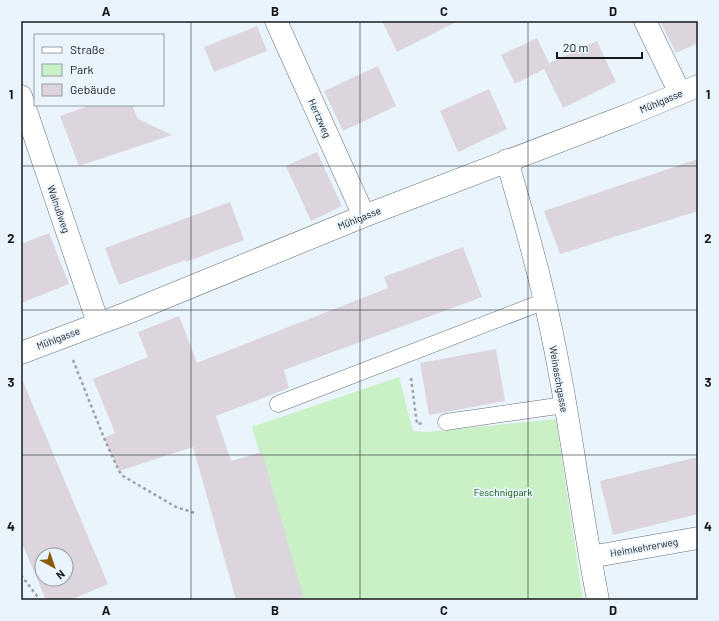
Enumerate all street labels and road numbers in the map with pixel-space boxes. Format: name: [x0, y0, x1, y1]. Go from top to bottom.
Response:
street label: Mühlgasse: [638, 87, 684, 115]
street label: Hertzweg: [306, 97, 334, 139]
street label: Walnußweg: [45, 184, 73, 234]
street label: Mühlgasse: [336, 204, 382, 232]
street label: Mühlgasse: [35, 324, 81, 352]
street label: Weinaschgasse: [547, 345, 571, 413]
street label: Heimkehrerweg: [609, 535, 679, 559]

